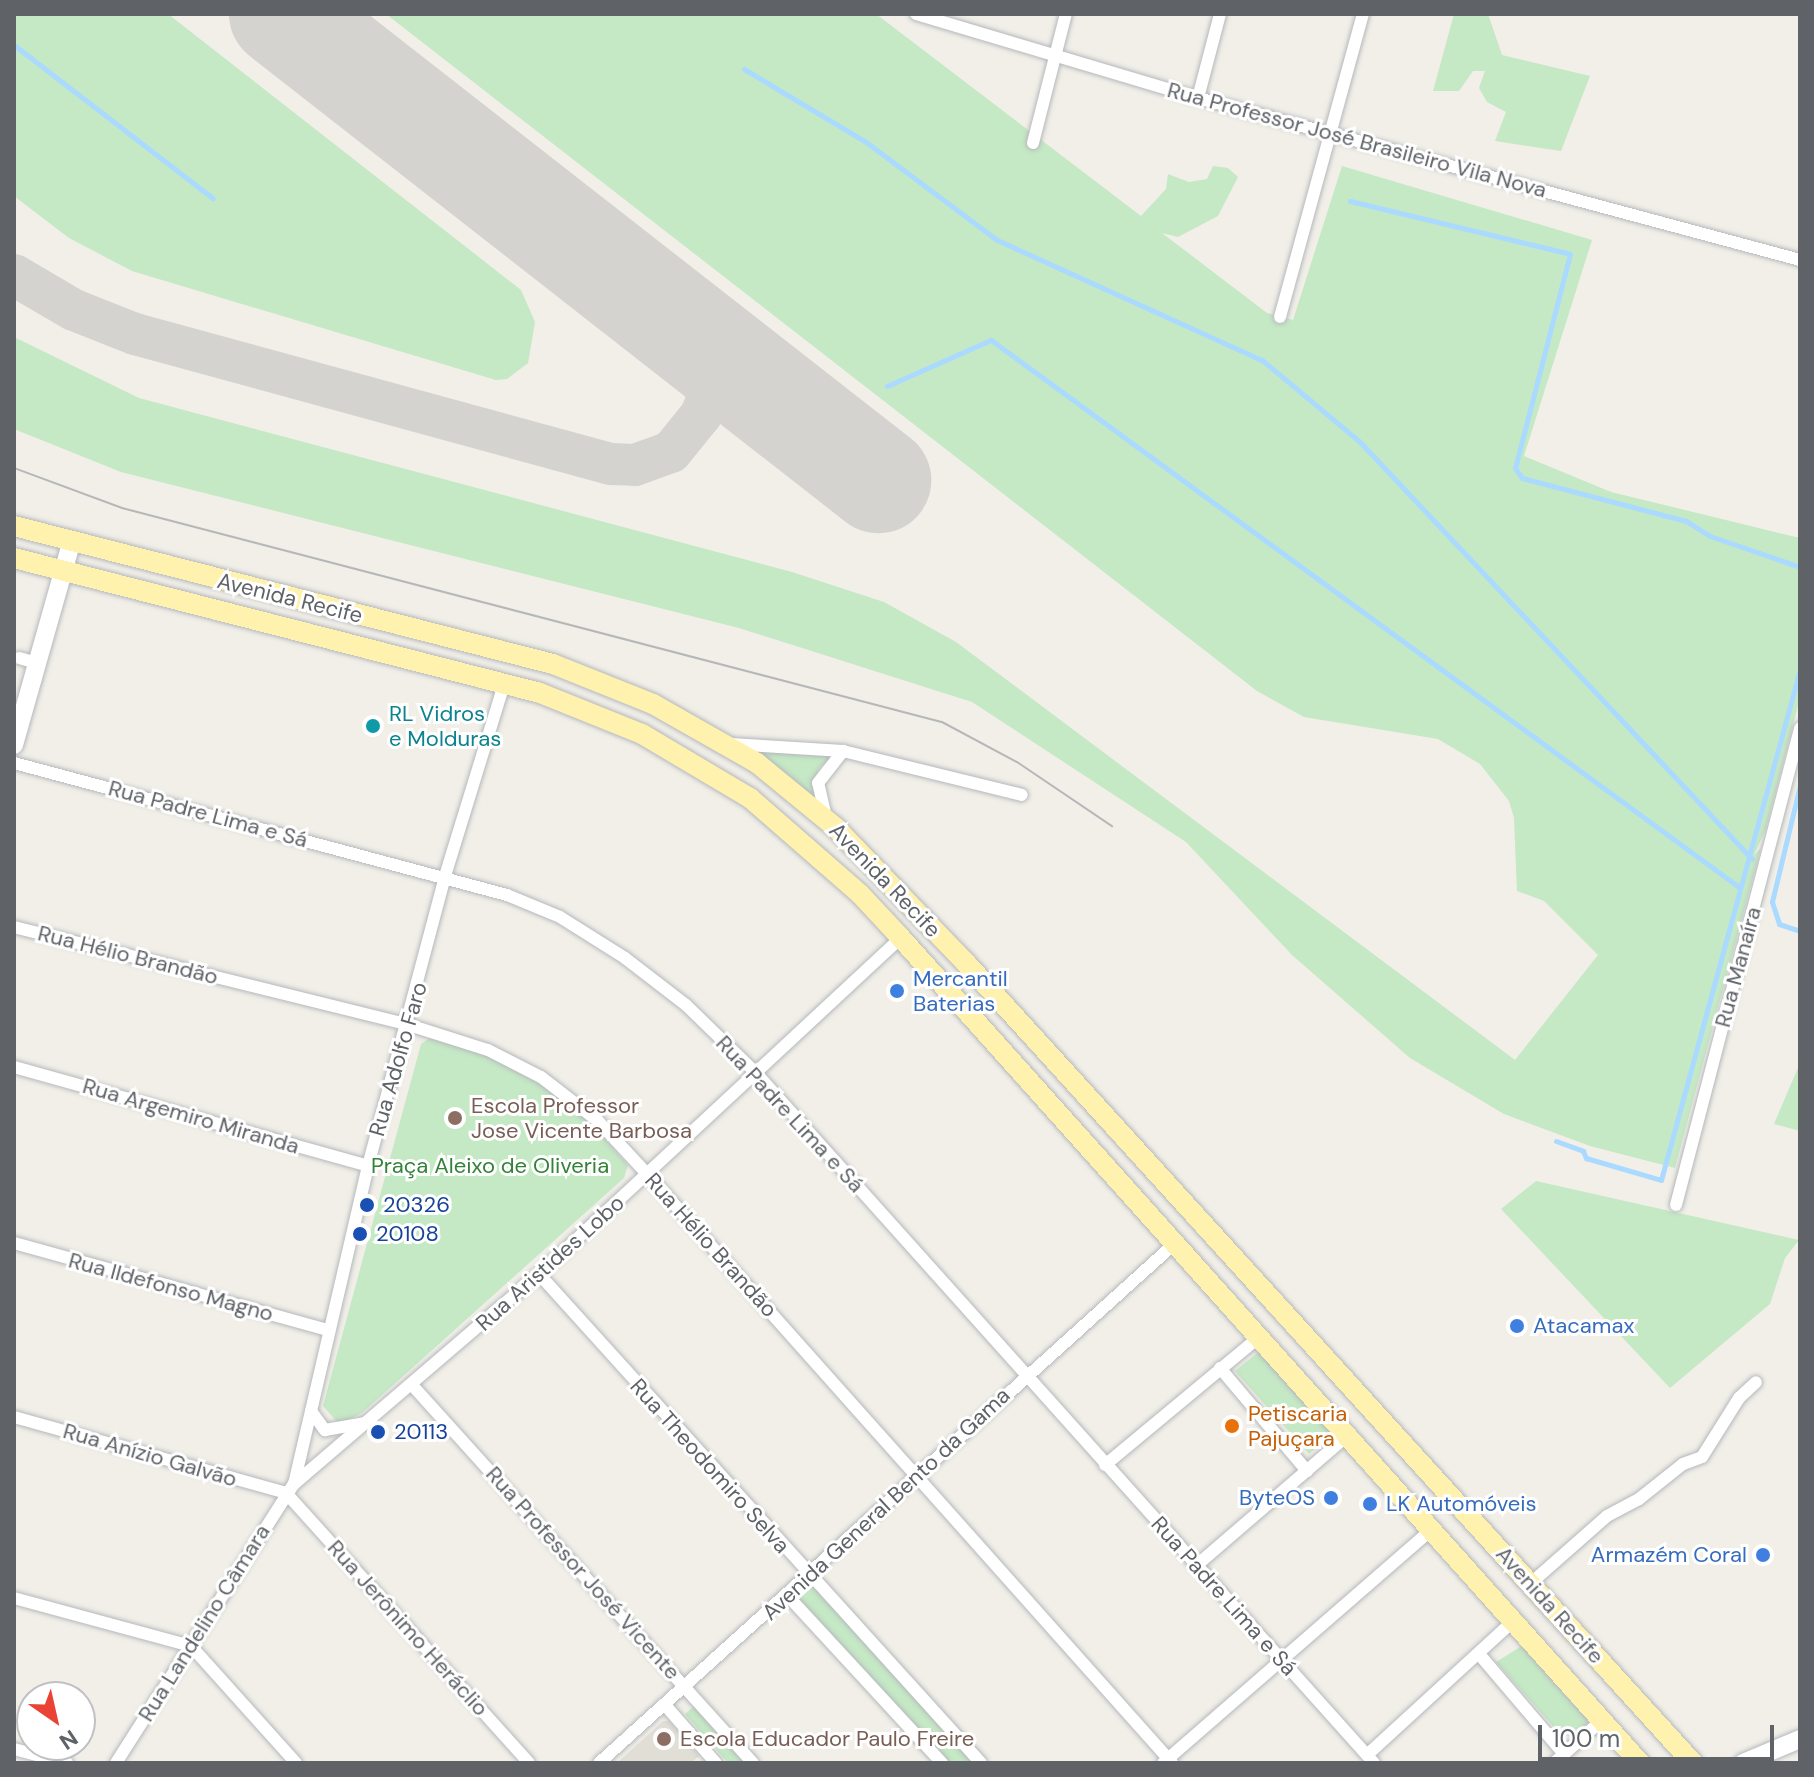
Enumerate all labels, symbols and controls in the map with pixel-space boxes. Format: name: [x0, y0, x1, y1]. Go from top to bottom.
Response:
street label: Rua Professor José Brasileiro Vila Nova: [1164, 77, 1550, 203]
street label: Avenida Recife: [215, 567, 365, 629]
place label: RL Vidros e Molduras: [389, 700, 501, 752]
marker: RL Vidros e Molduras: [364, 717, 382, 735]
street label: Rua Padre Lima e Sá: [106, 775, 310, 853]
street label: Avenida Recife: [824, 817, 946, 943]
street label: Rua Manaíra: [1709, 904, 1767, 1030]
street label: Rua Hélio Brandão: [35, 920, 221, 990]
place label: Mercantil Baterias: [913, 965, 1008, 1016]
street label: Rua Adolfo Faro: [363, 979, 433, 1139]
marker: Mercantil Baterias: [888, 982, 906, 1000]
street label: Rua Padre Lima e Sá: [710, 1030, 870, 1198]
street label: Rua Argemiro Miranda: [80, 1072, 302, 1160]
place label: Escola Professor Jose Vicente Barbosa: [471, 1092, 692, 1144]
marker: Escola Professor Jose Vicente Barbosa: [446, 1109, 464, 1127]
park label: Praça Aleixo de Oliveria: [371, 1153, 609, 1179]
street label: Rua Hélio Brandão: [639, 1167, 783, 1323]
street label: Rua Aristides Lobo: [471, 1190, 629, 1336]
place label: 20326: [383, 1192, 450, 1218]
marker: 20326: [358, 1196, 376, 1214]
place label: 20108: [376, 1221, 439, 1247]
marker: 20108: [351, 1225, 369, 1243]
street label: Rua Ildefonso Magno: [66, 1247, 276, 1327]
place label: Atacamax: [1533, 1313, 1634, 1339]
marker: Atacamax: [1508, 1317, 1526, 1335]
street label: Rua Theodomiro Selva: [625, 1373, 795, 1559]
street label: Avenida General Bento da Gama: [757, 1382, 1015, 1626]
place label: Petiscaria Pajuçara: [1248, 1400, 1347, 1452]
marker: Petiscaria Pajuçara: [1223, 1417, 1241, 1435]
street label: Rua Anízio Galvão: [60, 1418, 240, 1492]
place label: 20113: [394, 1419, 448, 1445]
marker: 20113: [369, 1423, 387, 1441]
street label: Rua Professor José Vicente: [480, 1461, 686, 1685]
place label: ByteOS: [1239, 1485, 1315, 1511]
marker: ByteOS: [1322, 1489, 1340, 1507]
place label: LK Automóveis: [1386, 1491, 1537, 1517]
marker: LK Automóveis: [1361, 1495, 1379, 1513]
street label: Rua Padre Lima e Sá: [1146, 1511, 1302, 1681]
street label: Rua Landelino Câmara: [133, 1520, 275, 1726]
street label: Rua Jerônimo Heráclio: [322, 1535, 494, 1721]
street label: Avenida Recife: [1490, 1541, 1610, 1669]
place label: Armazém Coral: [1591, 1542, 1747, 1568]
marker: Armazém Coral: [1754, 1546, 1772, 1564]
north arrow: [16, 1681, 96, 1761]
scale bar: [1542, 1709, 1778, 1759]
text: N: [54, 1723, 83, 1756]
text: 100 m: [1552, 1723, 1620, 1754]
place label: Escola Educador Paulo Freire: [680, 1726, 974, 1752]
marker: Escola Educador Paulo Freire: [655, 1730, 673, 1748]

